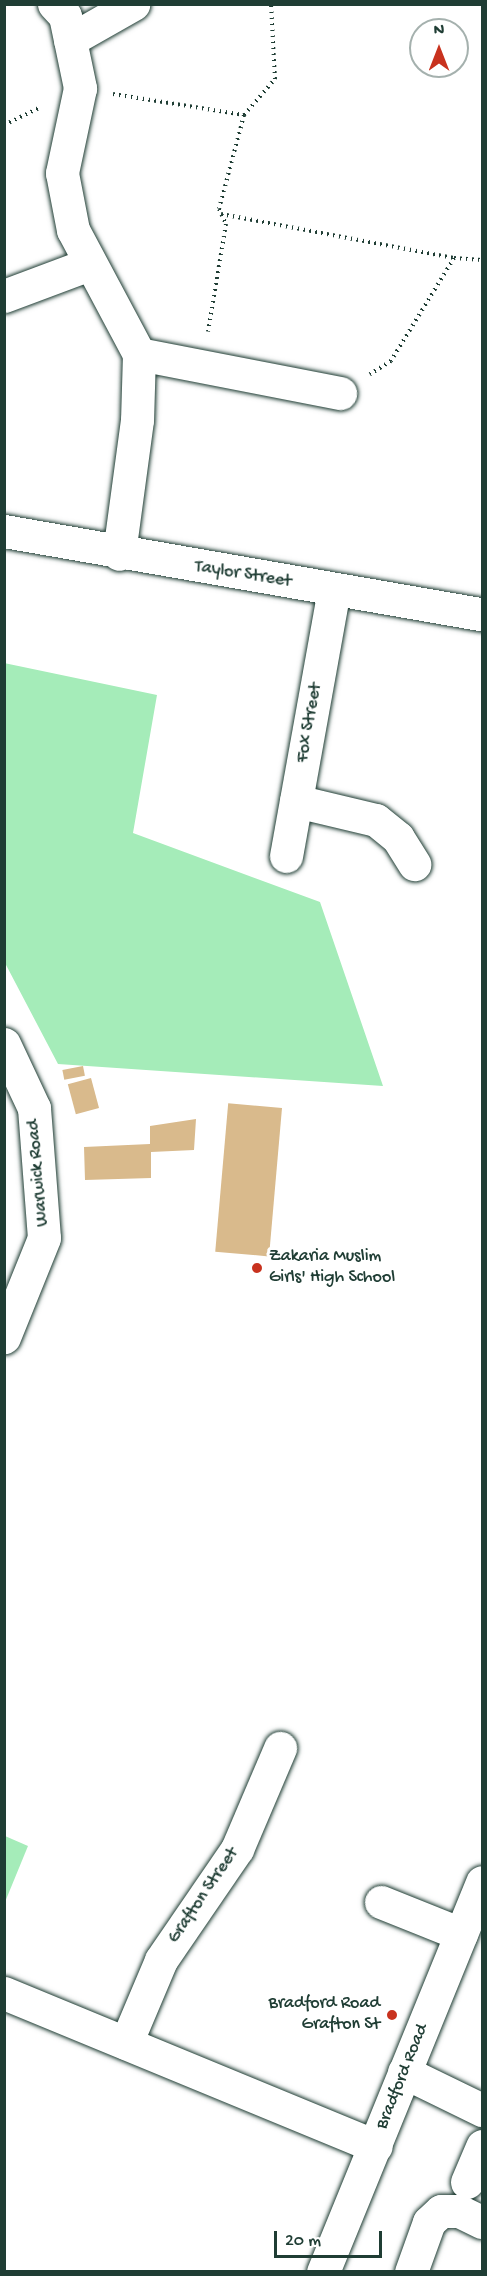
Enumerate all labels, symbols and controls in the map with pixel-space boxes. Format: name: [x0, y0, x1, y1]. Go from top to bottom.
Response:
north arrow: [409, 18, 469, 78]
text: N: [434, 22, 444, 41]
street label: Taylor Street: [193, 557, 293, 593]
street label: Fox Street: [292, 682, 328, 764]
street label: Warwick Road: [24, 1119, 54, 1227]
place label: Zakaria Muslim Girls' High School: [269, 1247, 395, 1290]
marker: Zakaria Muslim Girls' High School: [250, 1261, 264, 1275]
street label: Grafton Street: [164, 1844, 244, 1948]
place label: Bradford Road Grafton St: [269, 1994, 380, 2036]
marker: Bradford Road Grafton St: [385, 2008, 399, 2022]
street label: Bradford Road: [372, 2021, 434, 2133]
scale bar: [277, 2219, 385, 2257]
text: 20 m: [285, 2231, 321, 2252]

